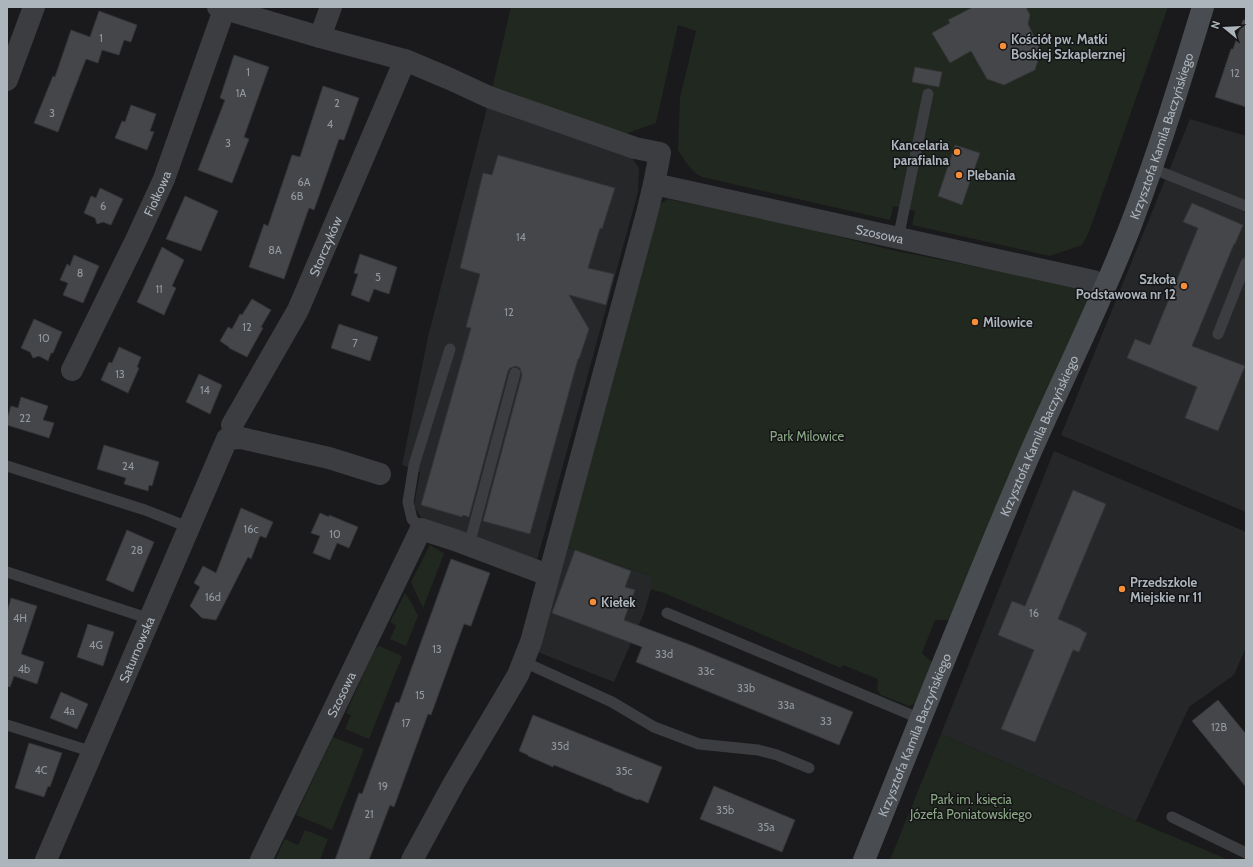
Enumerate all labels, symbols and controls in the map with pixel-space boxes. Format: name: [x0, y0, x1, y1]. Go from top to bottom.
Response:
north arrow: [1205, 8, 1245, 48]
text: N: [1208, 19, 1223, 31]
house number: 1: [99, 31, 103, 45]
place label: Kościół pw. Matki Boskiej Szkaplerznej: [1011, 31, 1125, 62]
marker: Kościół pw. Matki Boskiej Szkaplerznej: [998, 41, 1008, 51]
street label: Krzysztofa Kamila Baczyńskiego: [1126, 51, 1197, 222]
house number: 1: [246, 65, 250, 79]
house number: 12: [1230, 66, 1240, 80]
house number: 1A: [236, 86, 246, 100]
house number: 2: [334, 96, 340, 110]
house number: 3: [49, 106, 55, 120]
house number: 4: [327, 117, 334, 131]
house number: 3: [225, 136, 231, 150]
place label: Kancelaria parafialna: [891, 137, 950, 168]
marker: Kancelaria parafialna: [952, 147, 962, 157]
place label: Plebania: [967, 167, 1016, 183]
street label: Fiołkowa: [140, 168, 174, 219]
marker: Plebania: [954, 170, 964, 180]
house number: 6A: [297, 175, 311, 189]
house number: 6B: [291, 189, 304, 203]
house number: 6: [100, 199, 106, 213]
street label: Storczyków: [305, 213, 345, 279]
street label: Szosowa: [854, 221, 906, 247]
house number: 14: [516, 230, 527, 244]
house number: 8A: [268, 243, 282, 257]
house number: 8: [77, 266, 83, 280]
house number: 5: [375, 270, 381, 284]
place label: Szkoła Podstawowa nr 12: [1076, 271, 1177, 302]
marker: Szkoła Podstawowa nr 12: [1179, 281, 1189, 291]
house number: 11: [155, 282, 163, 296]
house number: 12: [504, 305, 514, 319]
place label: Milowice: [983, 314, 1033, 330]
marker: Milowice: [970, 317, 980, 327]
house number: 12: [242, 320, 252, 334]
house number: 10: [38, 331, 50, 345]
house number: 7: [352, 336, 358, 350]
street label: Krzysztofa Kamila Baczyńskiego: [996, 352, 1082, 519]
house number: 13: [115, 367, 125, 381]
house number: 14: [200, 383, 211, 397]
house number: 22: [19, 411, 31, 425]
park label: Park Milowice: [770, 428, 844, 444]
house number: 24: [122, 459, 135, 473]
house number: 16c: [244, 522, 258, 536]
house number: 10: [329, 527, 341, 541]
house number: 28: [131, 543, 143, 557]
place label: Przedszkole Miejskie nr 11: [1130, 574, 1202, 605]
marker: Przedszkole Miejskie nr 11: [1117, 584, 1127, 594]
house number: 16d: [205, 590, 221, 604]
place label: Kiełek: [601, 594, 636, 610]
marker: Kiełek: [588, 597, 598, 607]
house number: 16: [1029, 606, 1039, 620]
house number: 4H: [13, 611, 27, 625]
street label: Saturnowska: [115, 614, 158, 685]
house number: 4G: [89, 638, 103, 652]
house number: 13: [432, 642, 442, 656]
house number: 33d: [655, 647, 673, 661]
street label: Krzysztofa Kamila Baczyńskiego: [874, 651, 954, 819]
house number: 4b: [18, 662, 30, 676]
house number: 33c: [698, 664, 714, 678]
street label: Szosowa: [323, 668, 359, 720]
house number: 33b: [737, 681, 755, 695]
house number: 15: [415, 688, 425, 702]
house number: 33a: [777, 698, 795, 712]
house number: 4a: [63, 704, 76, 718]
house number: 33: [820, 714, 832, 728]
house number: 17: [401, 716, 411, 730]
house number: 12B: [1211, 720, 1227, 734]
house number: 35d: [551, 739, 569, 753]
house number: 4C: [34, 763, 48, 777]
house number: 35c: [616, 764, 632, 778]
house number: 19: [378, 779, 388, 793]
park label: Park im. księcia Józefa Poniatowskiego: [909, 791, 1032, 822]
house number: 35b: [716, 803, 734, 817]
house number: 21: [364, 807, 374, 821]
house number: 35a: [757, 820, 775, 834]

